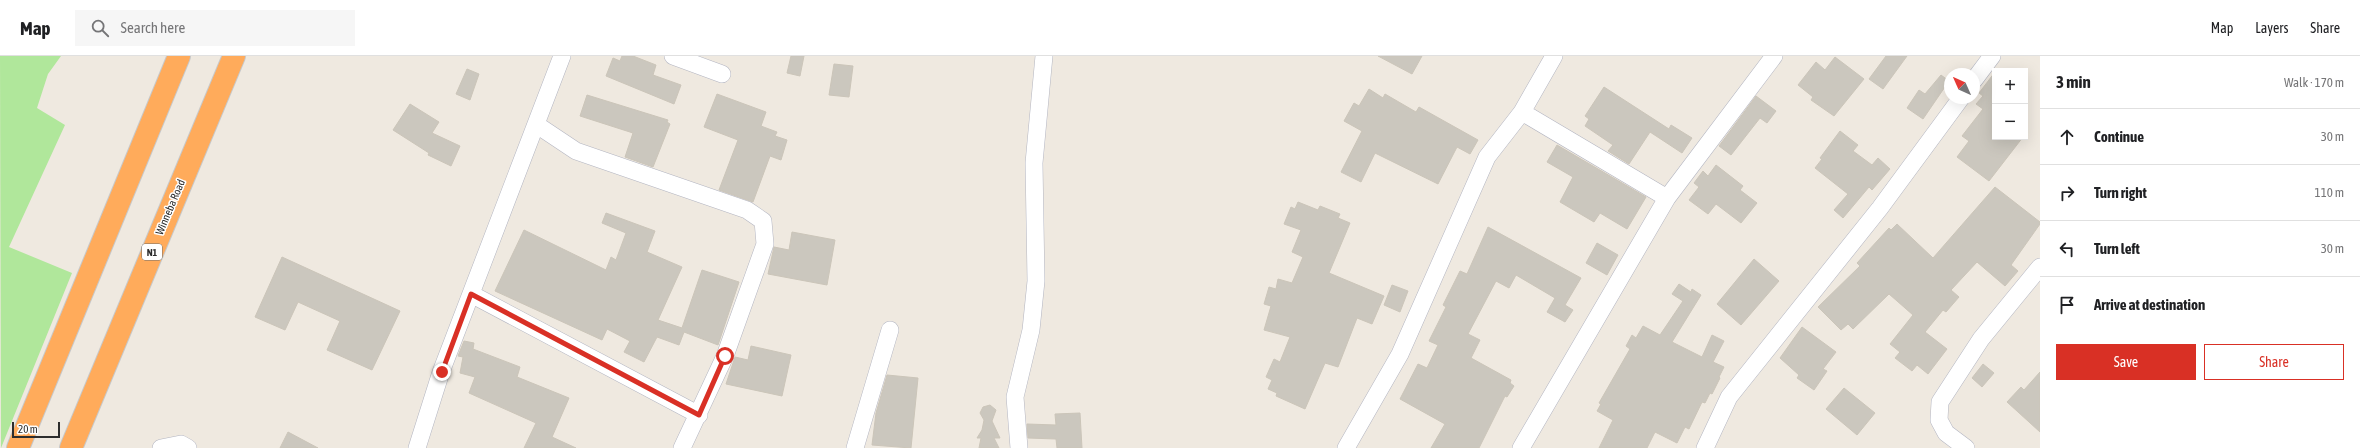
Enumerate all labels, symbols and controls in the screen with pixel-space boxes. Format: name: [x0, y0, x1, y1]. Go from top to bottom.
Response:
search box: [75, 10, 355, 46]
text: Map: [20, 17, 51, 39]
icon: search: [89, 17, 111, 39]
text: Search here: [121, 19, 185, 36]
text: Map: [2211, 20, 2233, 36]
text: Layers: [2255, 20, 2288, 36]
text: Share: [2310, 20, 2340, 36]
north arrow: [1944, 68, 1980, 104]
map controls: [1992, 68, 2028, 140]
button: +: [1992, 68, 2028, 104]
text: 3 min: [2056, 72, 2091, 92]
text: Walk · 170 m: [2284, 75, 2344, 90]
button: −: [1992, 104, 2028, 140]
icon: ahead: [2056, 126, 2078, 148]
text: Continue: [2094, 128, 2144, 145]
text: 30 m: [2321, 129, 2344, 144]
street label: Winneba Road: [153, 177, 187, 237]
icon: right: [2056, 182, 2078, 204]
text: Turn right: [2094, 184, 2147, 201]
text: 110 m: [2315, 185, 2344, 200]
icon: left: [2056, 238, 2078, 260]
text: Turn left: [2094, 240, 2140, 257]
text: 30 m: [2321, 241, 2344, 256]
road number: N1: [142, 244, 162, 260]
icon: arrive: [2056, 294, 2078, 316]
text: Arrive at destination: [2094, 296, 2205, 313]
button: Save: [2056, 344, 2196, 380]
button: Share: [2204, 344, 2344, 380]
route start: [716, 347, 734, 365]
route end: [433, 363, 451, 381]
scale bar: [12, 420, 60, 439]
text: 20 m: [18, 423, 38, 435]

